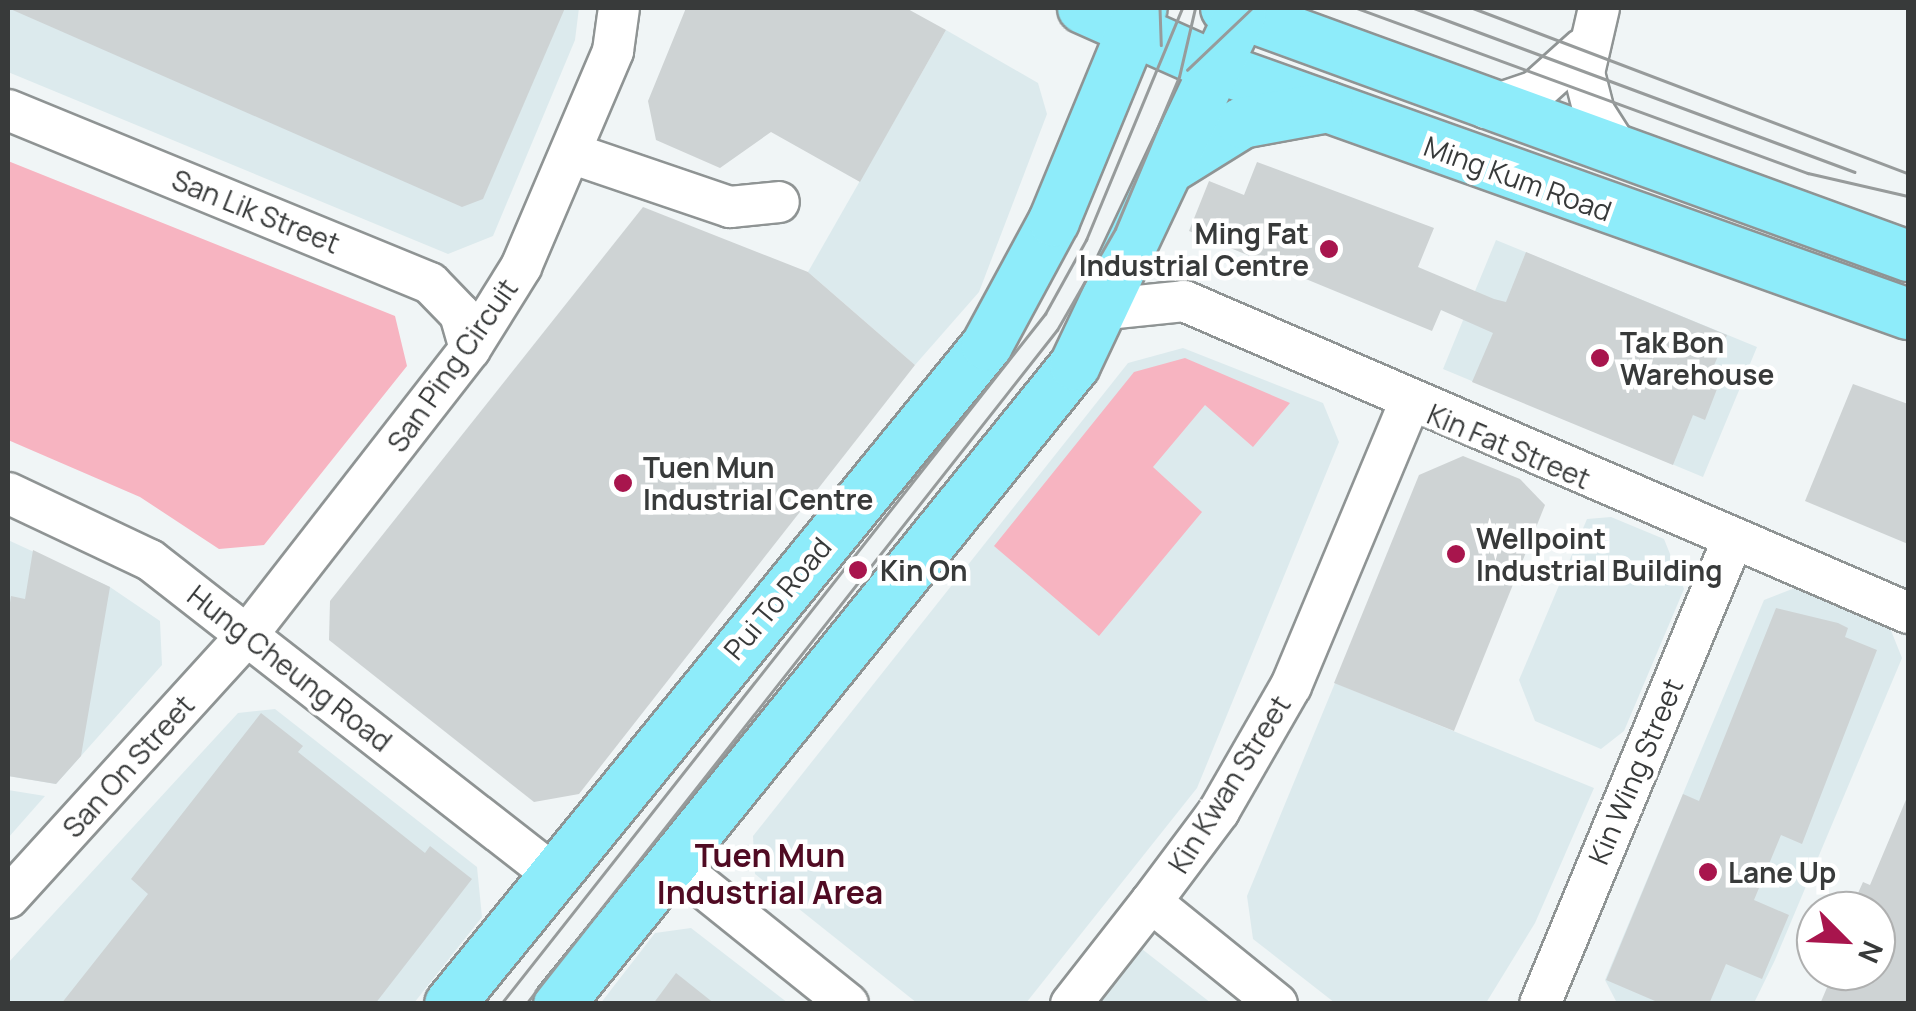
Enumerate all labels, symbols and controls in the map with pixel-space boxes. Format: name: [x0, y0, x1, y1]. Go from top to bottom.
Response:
street label: Ming Kum Road: [1420, 129, 1616, 227]
street label: San Lik Street: [167, 162, 345, 260]
place label: Ming Fat Industrial Centre: [1079, 216, 1309, 282]
marker: Ming Fat Industrial Centre: [1318, 238, 1340, 260]
street label: San Ping Circuit: [380, 272, 524, 458]
place label: Tak Bon Warehouse: [1620, 325, 1774, 391]
marker: Tak Bon Warehouse: [1589, 347, 1611, 369]
street label: Kin Fat Street: [1423, 397, 1595, 495]
place label: Tuen Mun Industrial Centre: [643, 450, 873, 516]
marker: Tuen Mun Industrial Centre: [612, 472, 634, 494]
place label: Wellpoint Industrial Building: [1476, 521, 1723, 587]
street label: Pui To Road: [716, 530, 838, 666]
marker: Wellpoint Industrial Building: [1445, 543, 1467, 565]
place label: Kin On: [880, 553, 968, 587]
marker: Kin On: [845, 557, 871, 583]
street label: Hung Cheung Road: [181, 578, 399, 758]
street label: Kin Wing Street: [1581, 673, 1689, 869]
street label: San On Street: [55, 688, 201, 844]
street label: Kin Kwan Street: [1161, 689, 1297, 879]
district label: Tuen Mun Industrial Area: [657, 837, 883, 912]
place label: Lane Up: [1728, 855, 1836, 889]
marker: Lane Up: [1697, 861, 1719, 883]
north arrow: [1796, 891, 1896, 991]
text: N: [1850, 935, 1893, 969]

